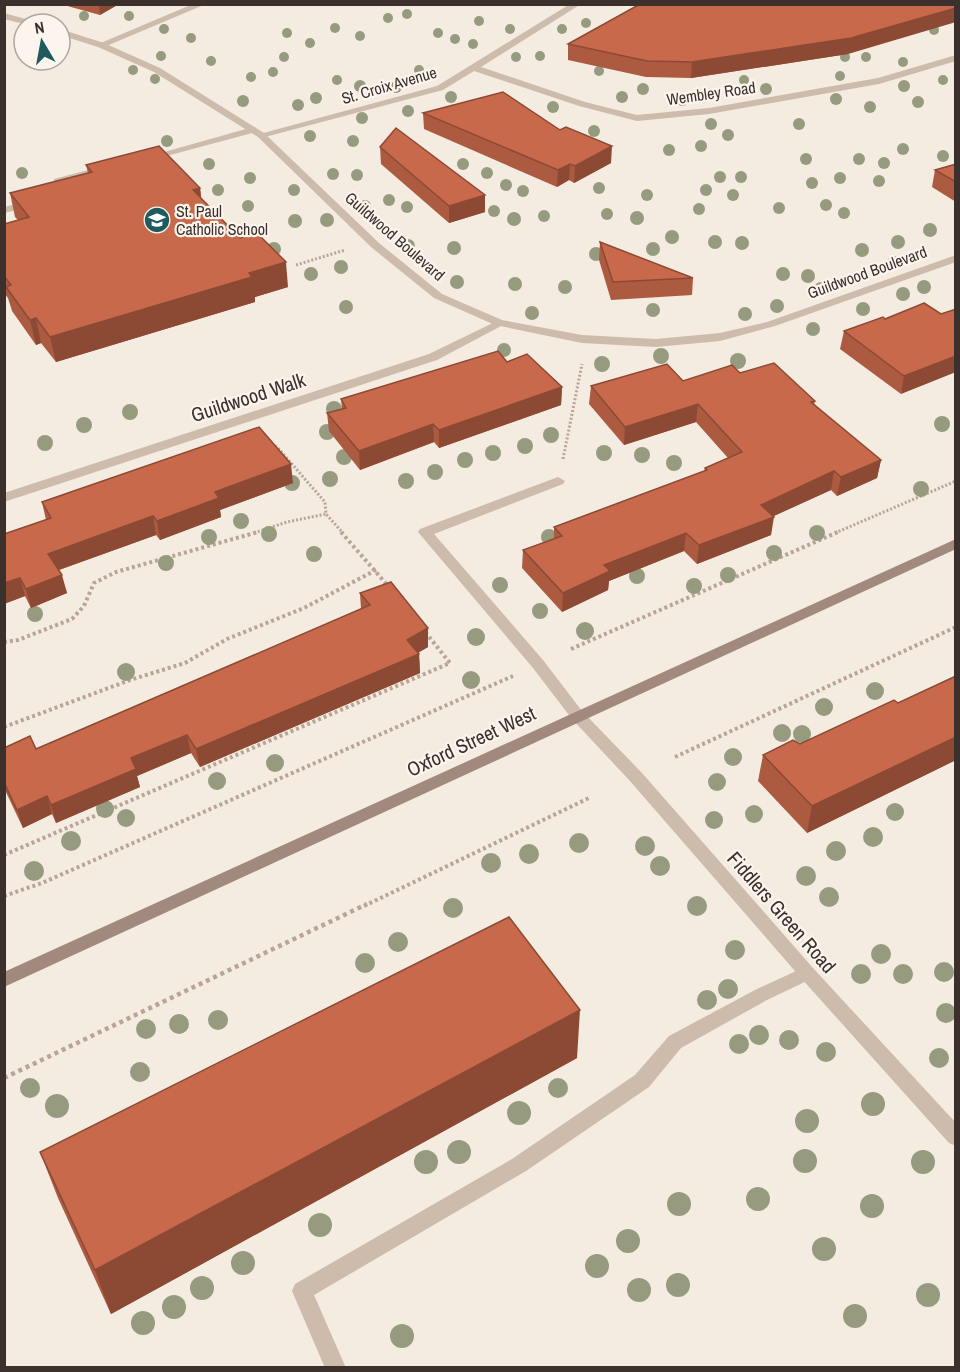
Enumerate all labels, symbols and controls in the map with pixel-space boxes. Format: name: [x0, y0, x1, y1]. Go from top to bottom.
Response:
north arrow: [12, 12, 72, 72]
text: N: [33, 16, 46, 39]
street label: St. Croix Avenue: [339, 61, 439, 109]
street label: Wembley Road: [665, 76, 757, 110]
street label: Guildwood Boulevard: [340, 187, 450, 285]
place label: St. Paul Catholic School: [176, 200, 268, 240]
school or university icon: St. Paul Catholic School: [142, 205, 172, 235]
street label: Guildwood Boulevard: [804, 240, 930, 304]
street label: Guildwood Walk: [187, 366, 309, 428]
street label: Oxford Street West: [402, 699, 540, 783]
street label: Fiddlers Green Road: [722, 845, 842, 979]

